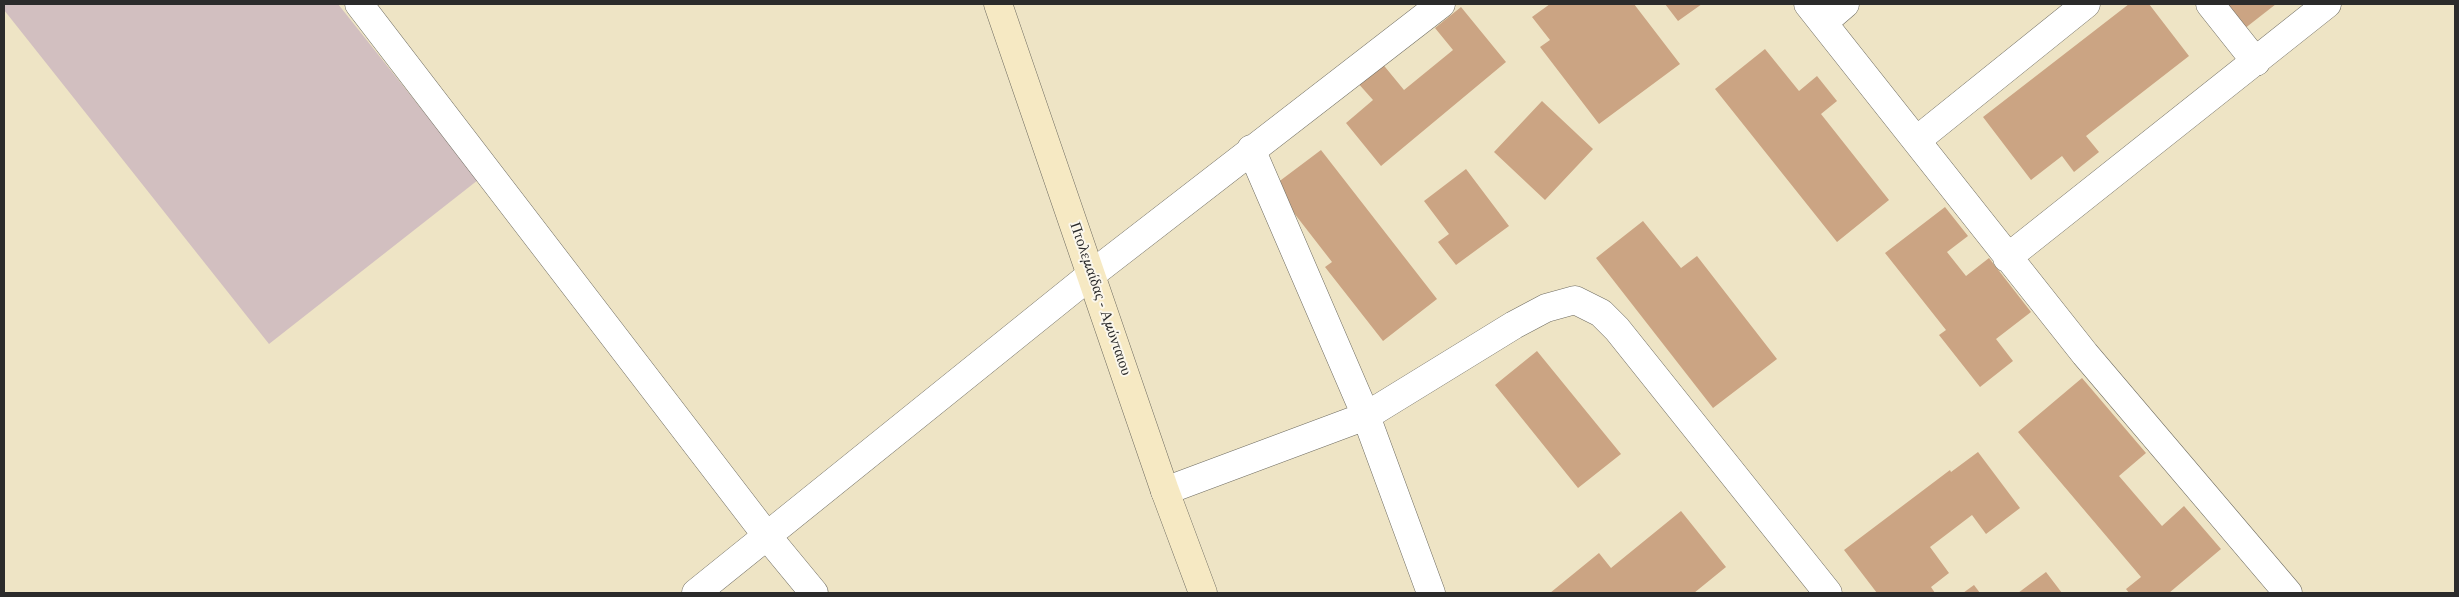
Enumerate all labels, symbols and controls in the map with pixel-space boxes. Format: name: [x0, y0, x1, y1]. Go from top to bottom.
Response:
street label: Πτολεμαίδας - Αμύνταιου: [1065, 220, 1135, 378]

